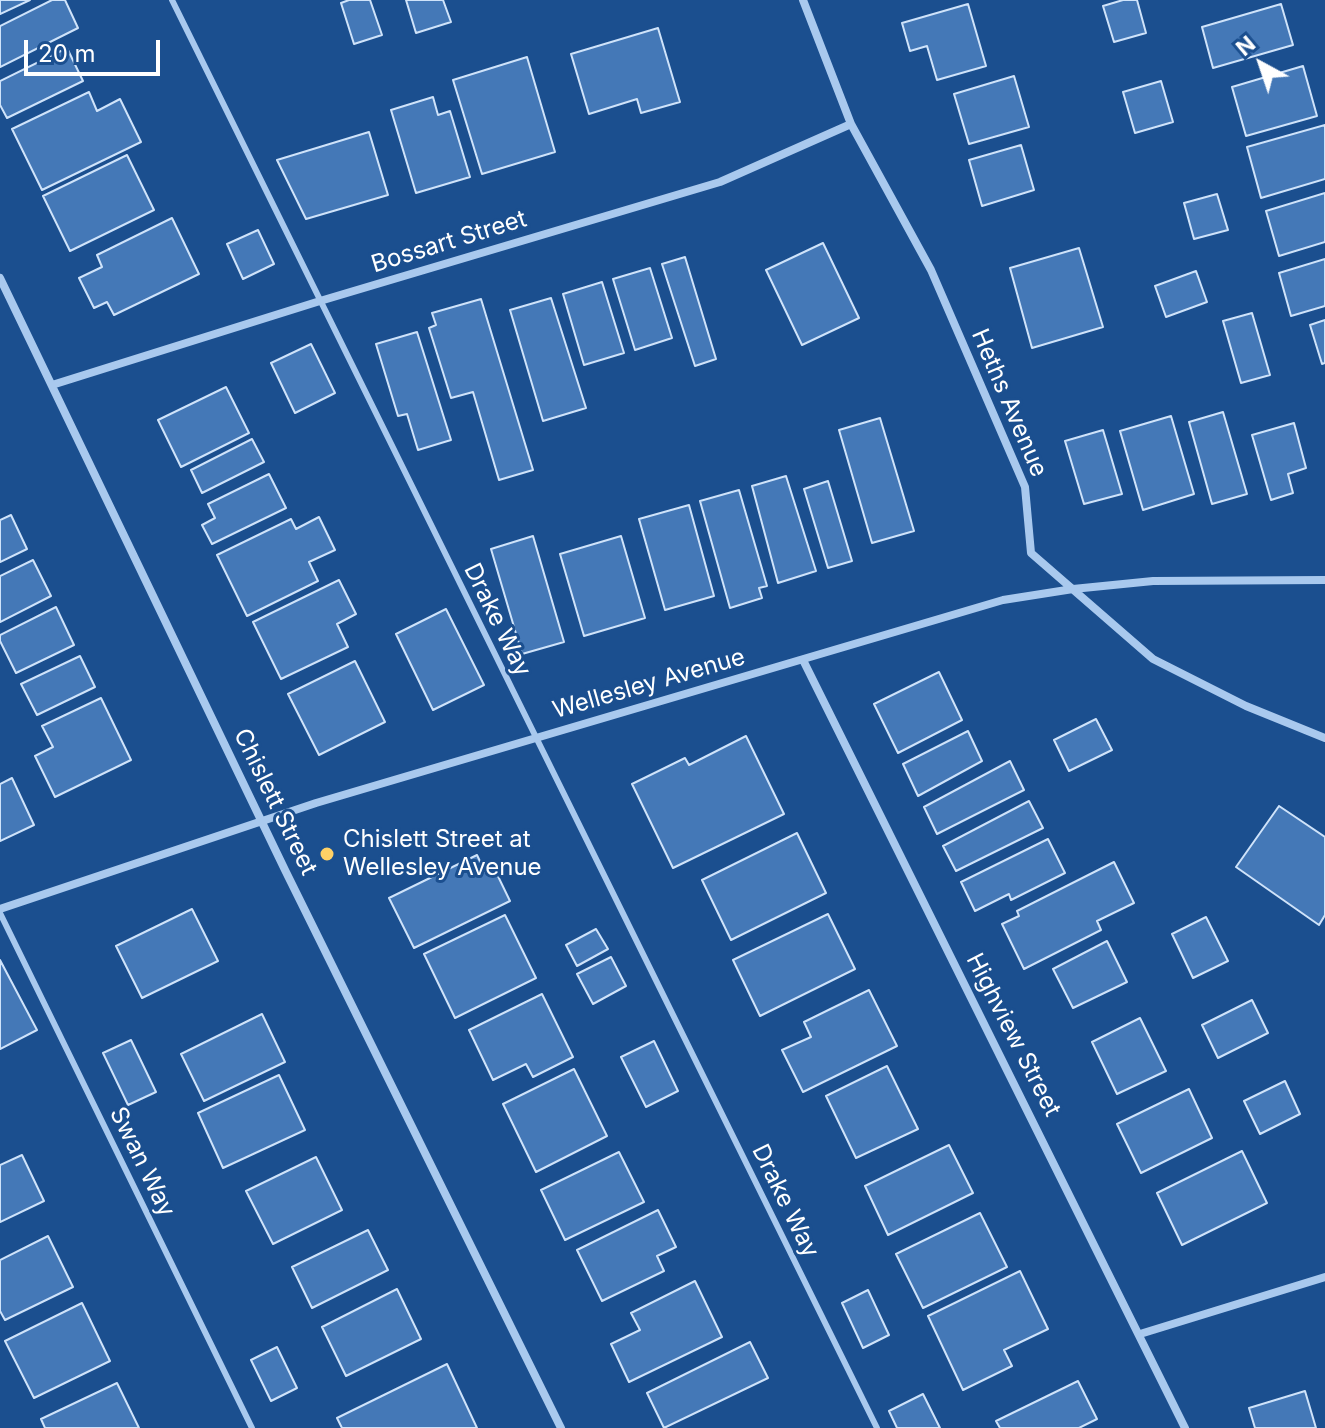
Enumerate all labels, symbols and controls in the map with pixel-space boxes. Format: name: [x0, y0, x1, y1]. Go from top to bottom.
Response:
scale bar: [28, 24, 164, 74]
north arrow: [1221, 24, 1301, 104]
text: N: [1231, 30, 1260, 61]
text: 20 m: [38, 39, 96, 68]
street label: Bossart Street: [368, 205, 530, 279]
street label: Heths Avenue: [965, 325, 1053, 481]
street label: Drake Way: [457, 559, 537, 681]
street label: Wellesley Avenue: [550, 643, 748, 725]
street label: Chislett Street: [227, 724, 323, 880]
place label: Chislett Street at Wellesley Avenue: [343, 826, 542, 882]
marker: Chislett Street at Wellesley Avenue: [318, 845, 336, 863]
street label: Highview Street: [959, 949, 1067, 1121]
street label: Swan Way: [103, 1102, 181, 1222]
street label: Drake Way: [745, 1140, 825, 1262]

